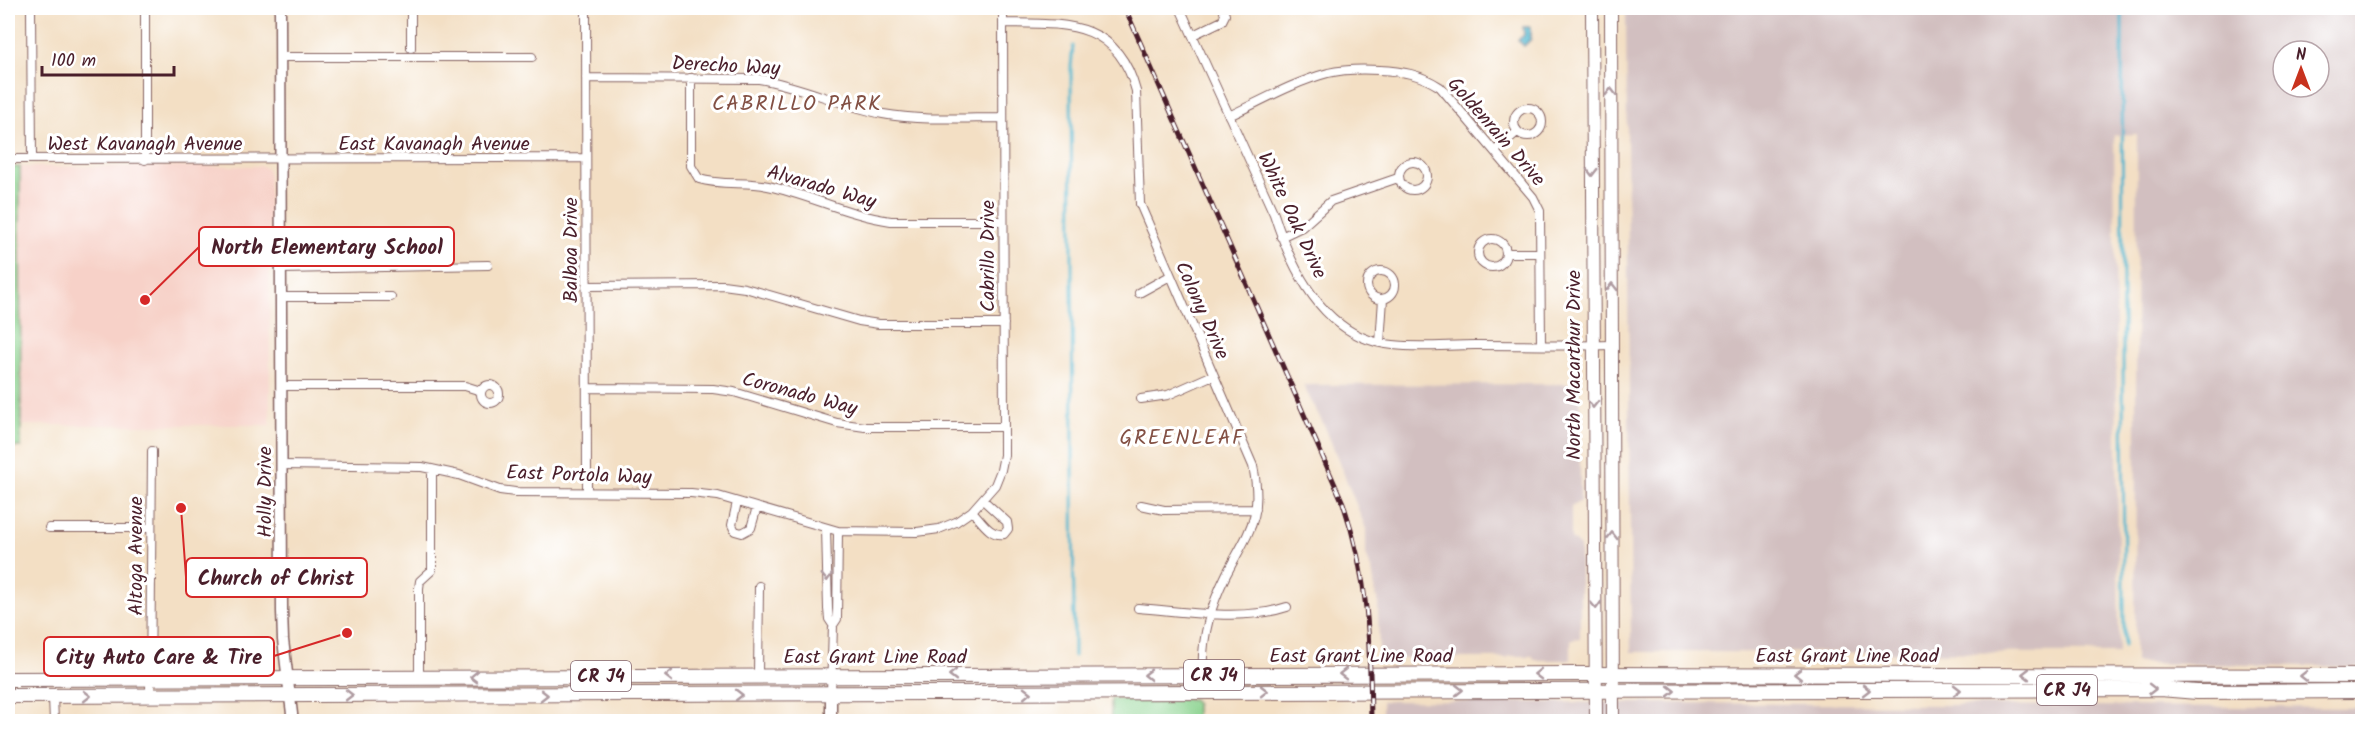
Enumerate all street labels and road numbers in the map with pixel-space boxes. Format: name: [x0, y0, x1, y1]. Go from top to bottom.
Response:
street label: Derecho Way: [671, 48, 782, 86]
street label: Goldenrain Drive: [1438, 70, 1553, 195]
street label: West Kavanagh Avenue: [47, 129, 243, 161]
street label: East Kavanagh Avenue: [338, 129, 530, 161]
street label: White Oak Drive: [1248, 147, 1335, 285]
street label: Alvarado Way: [763, 157, 880, 219]
street label: Balboa Drive: [556, 197, 588, 303]
street label: Cabrillo Drive: [973, 200, 1005, 312]
street label: Colony Drive: [1165, 256, 1237, 365]
street label: North Macarthur Drive: [1559, 270, 1591, 460]
street label: Coronado Way: [738, 364, 861, 426]
street label: Holly Drive: [250, 446, 282, 538]
street label: East Portola Way: [506, 457, 653, 495]
street label: Altoga Avenue: [121, 496, 153, 616]
street label: East Grant Line Road: [1269, 641, 1454, 673]
street label: East Grant Line Road: [1755, 641, 1940, 673]
street label: East Grant Line Road: [783, 642, 968, 674]
road number: CR J4: [1184, 660, 1244, 690]
road number: CR J4: [571, 661, 631, 691]
road number: CR J4: [2037, 675, 2097, 705]

